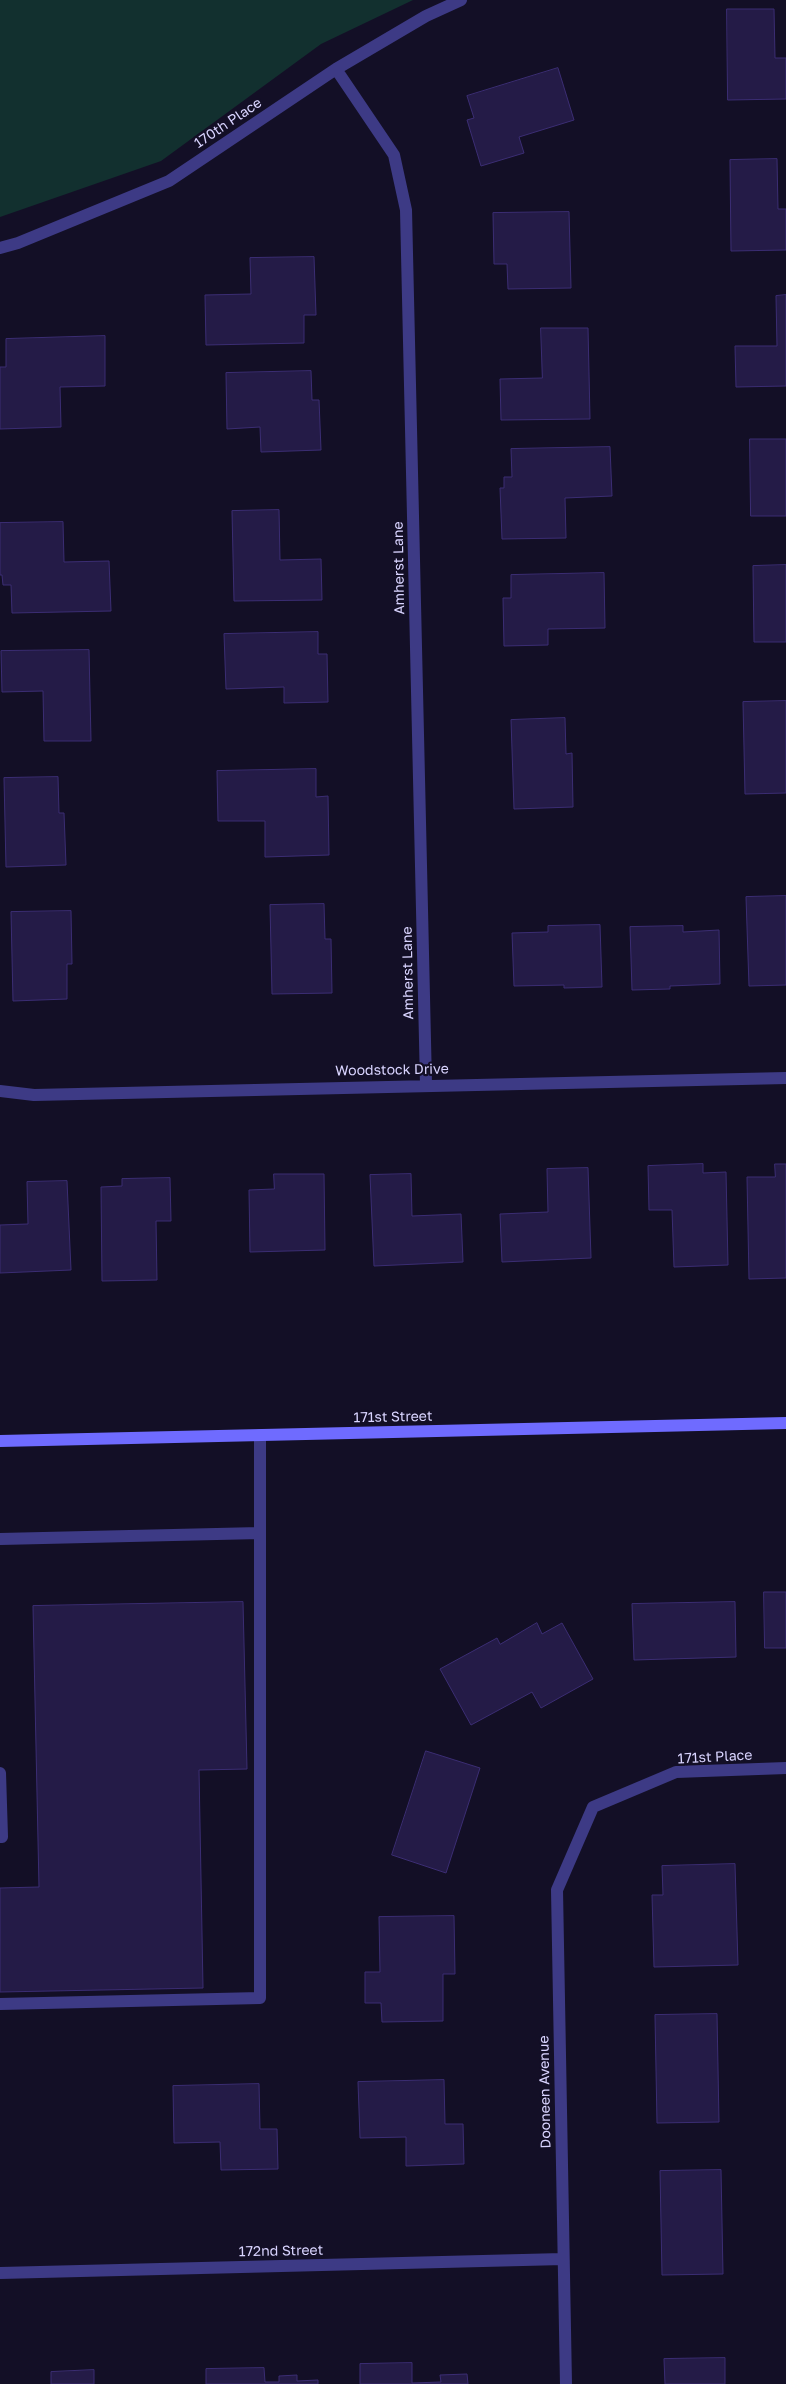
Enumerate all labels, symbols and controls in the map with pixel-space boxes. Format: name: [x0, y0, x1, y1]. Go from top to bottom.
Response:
street label: 170th Place: [191, 94, 265, 152]
street label: Amherst Lane: [390, 521, 408, 615]
street label: Amherst Lane: [399, 926, 417, 1020]
street label: Woodstock Drive: [335, 1061, 449, 1079]
street label: 171st Street: [353, 1408, 433, 1426]
street label: 171st Place: [677, 1747, 753, 1767]
street label: Dooneen Avenue: [536, 2035, 554, 2149]
street label: 172nd Street: [239, 2242, 323, 2260]

